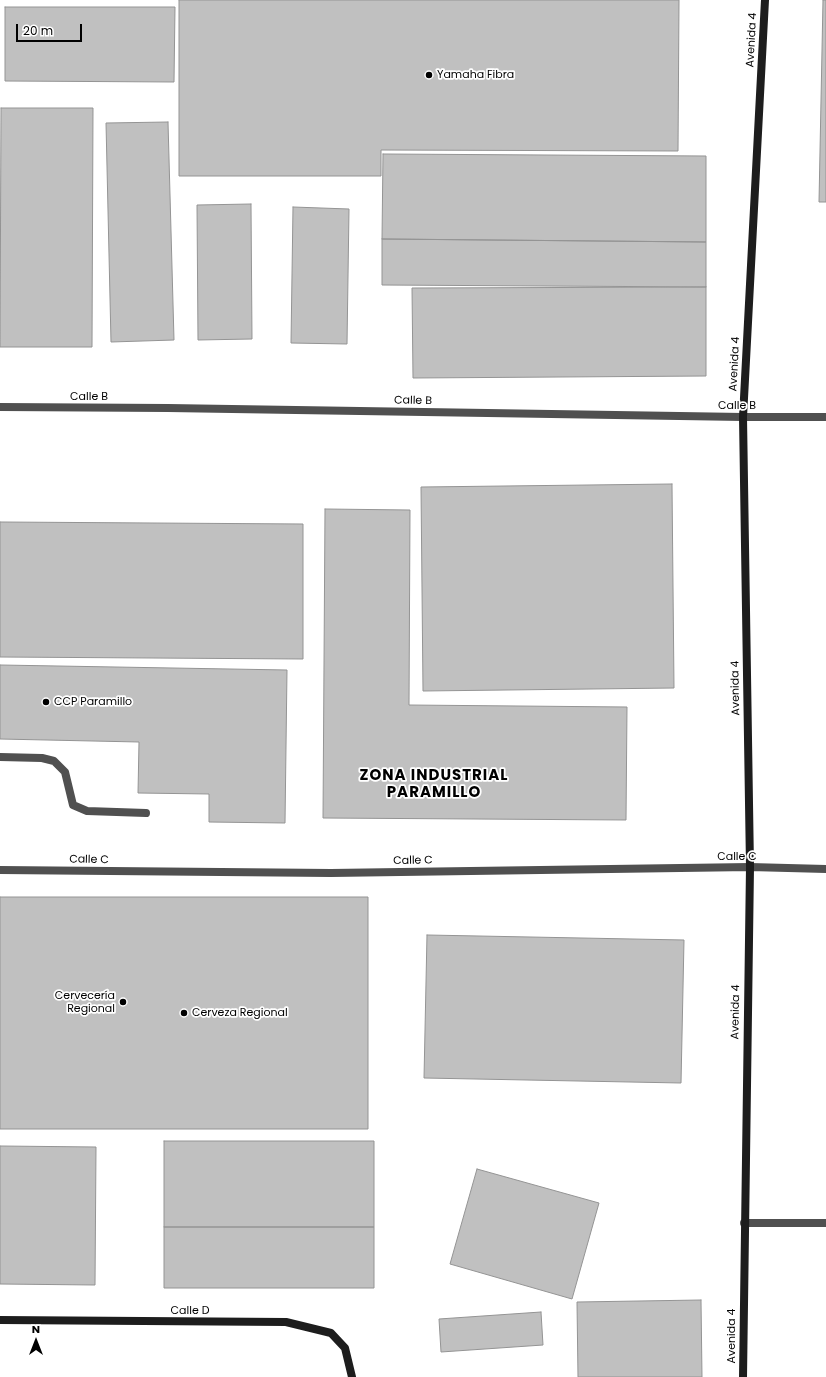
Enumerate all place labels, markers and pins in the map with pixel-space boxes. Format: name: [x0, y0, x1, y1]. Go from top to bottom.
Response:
place label: Yamaha Fibra: [437, 68, 514, 82]
marker: Yamaha Fibra: [424, 70, 434, 80]
place label: CCP Paramillo: [54, 695, 132, 709]
marker: CCP Paramillo: [41, 697, 51, 707]
place label: Cervecería Regional: [55, 989, 115, 1015]
marker: Cervecería Regional: [118, 997, 128, 1007]
place label: Cerveza Regional: [192, 1006, 288, 1020]
marker: Cerveza Regional: [179, 1008, 189, 1018]

